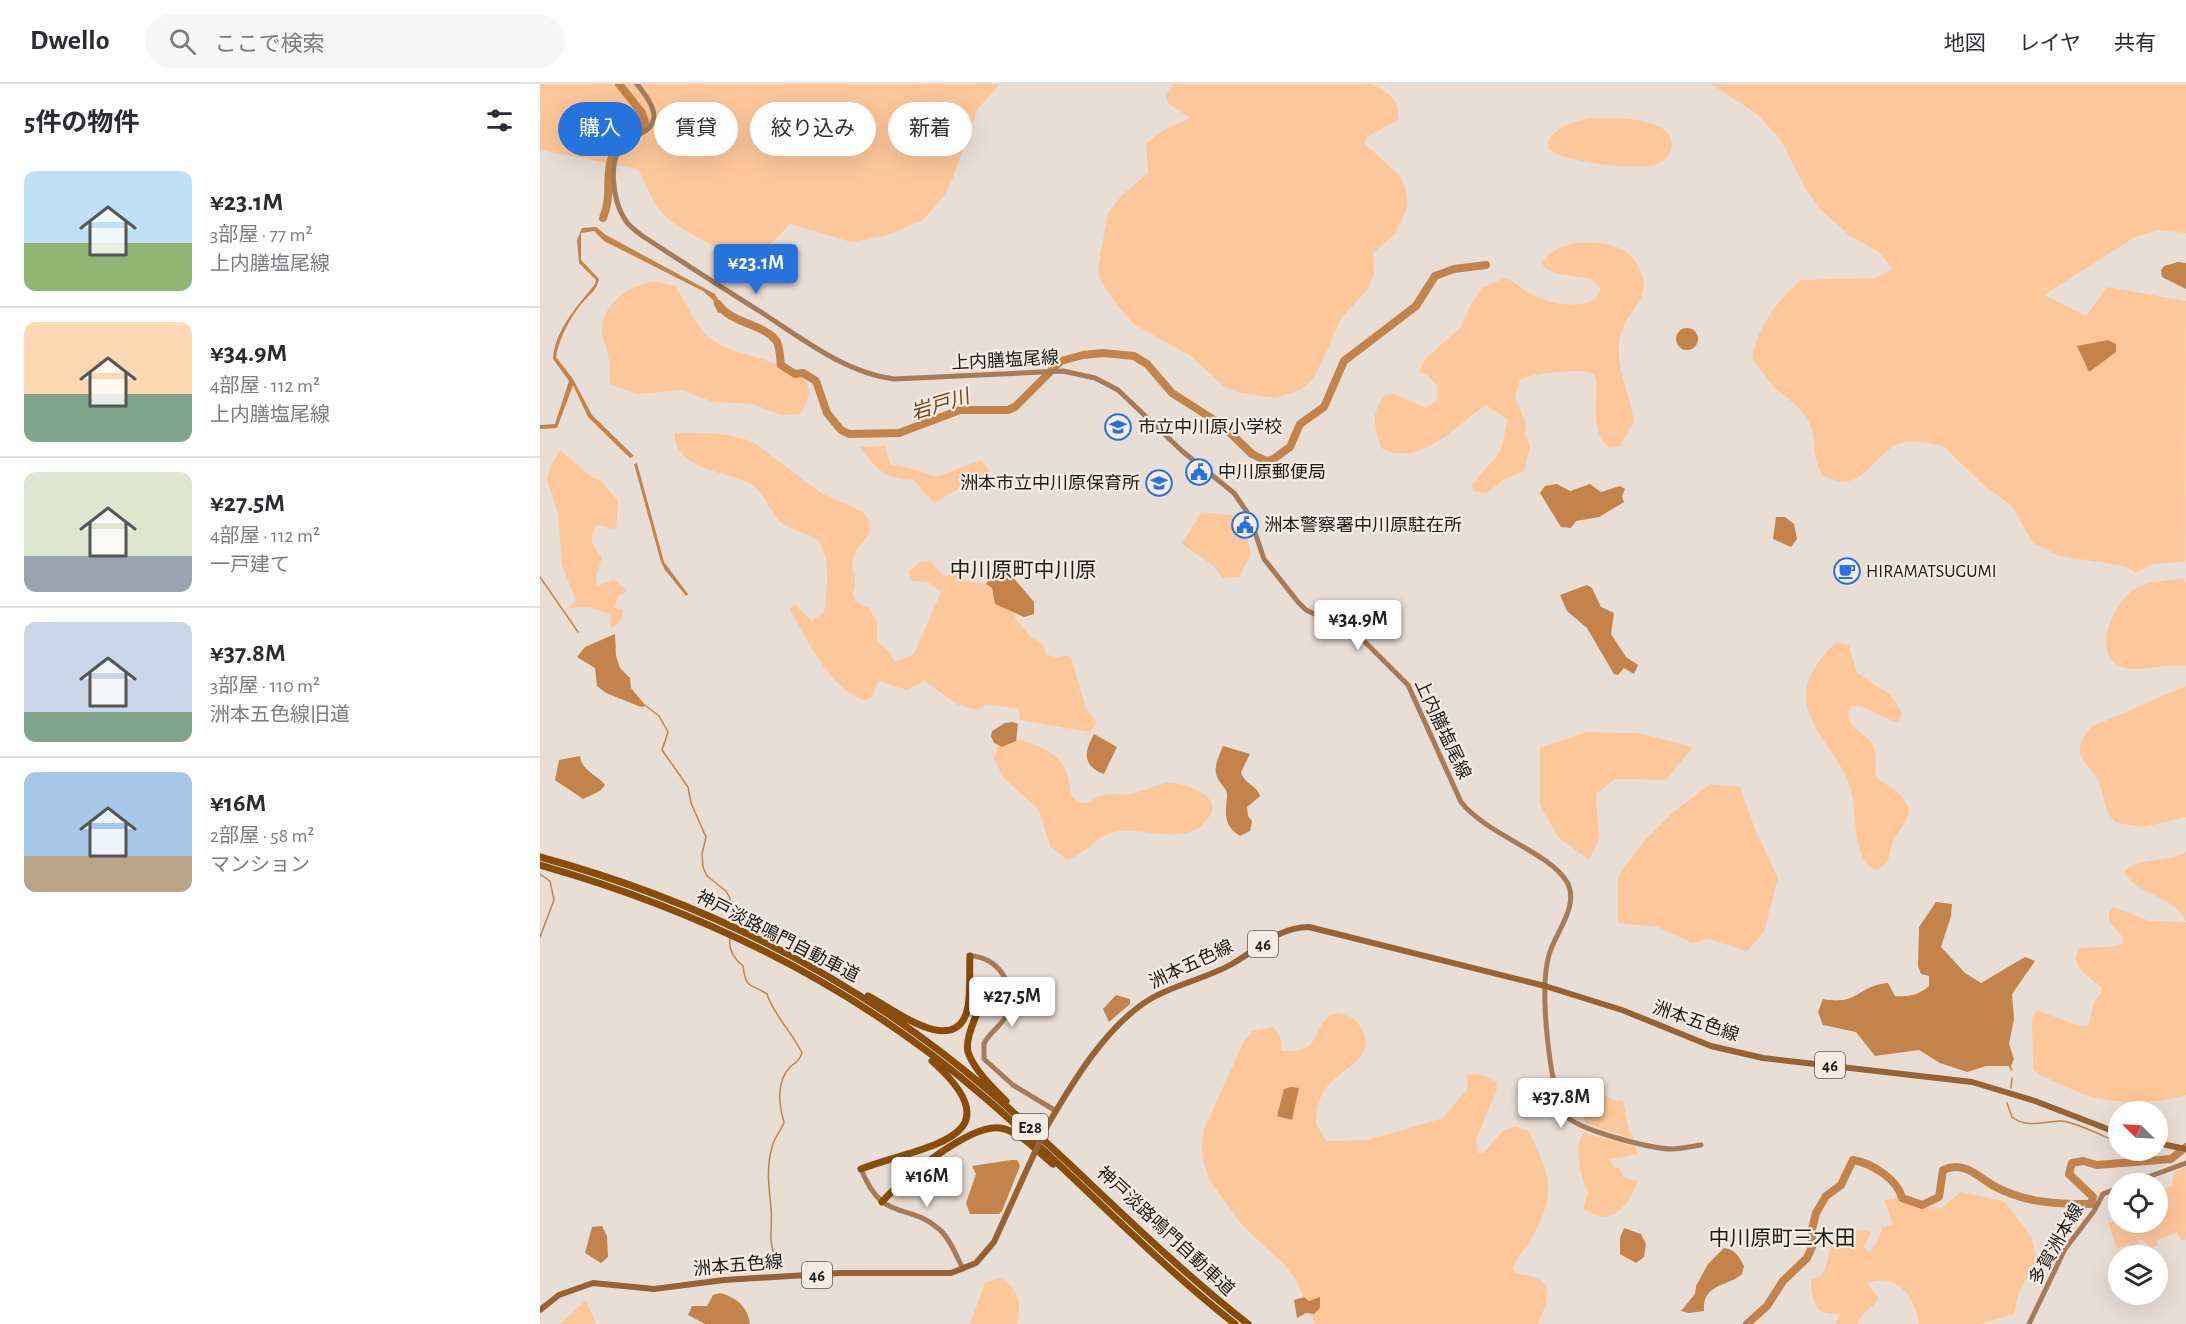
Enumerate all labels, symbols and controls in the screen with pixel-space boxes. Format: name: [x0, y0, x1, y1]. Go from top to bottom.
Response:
search box: [145, 14, 565, 68]
icon: search: [166, 25, 199, 58]
text: Dwello: [30, 27, 109, 55]
text: ここで検索: [214, 33, 324, 55]
text: 地図: [1944, 33, 1986, 54]
text: レイヤ: [2019, 33, 2081, 54]
text: 共有: [2114, 33, 2156, 54]
chip: 購入: [558, 102, 642, 156]
chip: 賃貸: [654, 102, 738, 156]
chip: 絞り込み: [750, 102, 876, 156]
chip: 新着: [888, 102, 972, 156]
icon: filters: [483, 104, 516, 137]
text: 5件の物件: [24, 110, 139, 136]
text: ¥23.1M: [210, 189, 283, 215]
icon: home: [72, 195, 144, 267]
text: 3部屋 · 77 m²: [210, 225, 312, 245]
pin: ¥23.1M: [707, 244, 805, 295]
text: ¥23.1M: [728, 253, 784, 273]
text: 上内膳塩尾線: [210, 254, 330, 274]
text: ¥34.9M: [210, 340, 287, 366]
icon: home: [72, 346, 144, 418]
street label: 上内膳塩尾線: [951, 347, 1059, 373]
text: 4部屋 · 112 m²: [210, 376, 320, 396]
water label: 岩戸川: [908, 385, 974, 423]
text: 上内膳塩尾線: [210, 405, 330, 425]
school or university icon: 市立中川原小学校: [1103, 412, 1133, 442]
place label: 市立中川原小学校: [1138, 417, 1282, 437]
public building icon: 中川原郵便局: [1184, 457, 1214, 487]
place label: 中川原郵便局: [1218, 463, 1326, 482]
school or university icon: 洲本市立中川原保育所: [1144, 468, 1174, 498]
place label: 洲本市立中川原保育所: [960, 473, 1140, 493]
text: ¥27.5M: [210, 490, 285, 516]
icon: home: [72, 496, 144, 568]
public building icon: 洲本警察署中川原駐在所: [1230, 510, 1260, 540]
place label: 洲本警察署中川原駐在所: [1264, 515, 1462, 535]
text: 4部屋 · 112 m²: [210, 526, 320, 546]
text: 一戸建て: [210, 555, 290, 575]
cafe icon: HIRAMATSUGUMI: [1832, 556, 1862, 586]
district label: 中川原町中川原: [950, 559, 1097, 581]
place label: HIRAMATSUGUMI: [1866, 563, 1997, 581]
pin: ¥34.9M: [1309, 600, 1407, 651]
text: ¥34.9M: [1328, 609, 1388, 629]
text: ¥37.8M: [210, 640, 286, 666]
icon: home: [72, 646, 144, 718]
text: 3部屋 · 110 m²: [210, 676, 320, 696]
street label: 上内膳塩尾線: [1411, 676, 1475, 782]
text: 洲本五色線旧道: [210, 705, 350, 725]
text: ¥16M: [210, 790, 266, 816]
icon: home: [72, 796, 144, 868]
text: 2部屋 · 58 m²: [210, 826, 314, 846]
text: マンション: [210, 855, 310, 875]
street label: 神戸淡路鳴門自動車道: [693, 886, 863, 986]
road number: 46: [1248, 931, 1278, 957]
street label: 洲本五色線: [1146, 936, 1236, 992]
pin: ¥27.5M: [963, 977, 1061, 1028]
text: ¥27.5M: [983, 986, 1041, 1006]
street label: 洲本五色線: [1650, 997, 1742, 1045]
road number: 46: [1815, 1052, 1845, 1078]
pin: ¥37.8M: [1512, 1078, 1610, 1129]
text: ¥37.8M: [1532, 1087, 1590, 1107]
north arrow: [2108, 1101, 2168, 1161]
map controls: [2108, 1101, 2168, 1305]
road number: E28: [1012, 1114, 1048, 1140]
pin: ¥16M: [891, 1157, 963, 1208]
street label: 神戸淡路鳴門自動車道: [1093, 1162, 1239, 1300]
text: ¥16M: [905, 1166, 949, 1186]
button: locate: [2108, 1173, 2168, 1233]
street label: 多賀洲本線: [2025, 1200, 2087, 1288]
district label: 中川原町三木田: [1709, 1227, 1856, 1249]
button: layers: [2108, 1245, 2168, 1305]
street label: 洲本五色線: [692, 1251, 784, 1279]
road number: 46: [802, 1262, 832, 1288]

